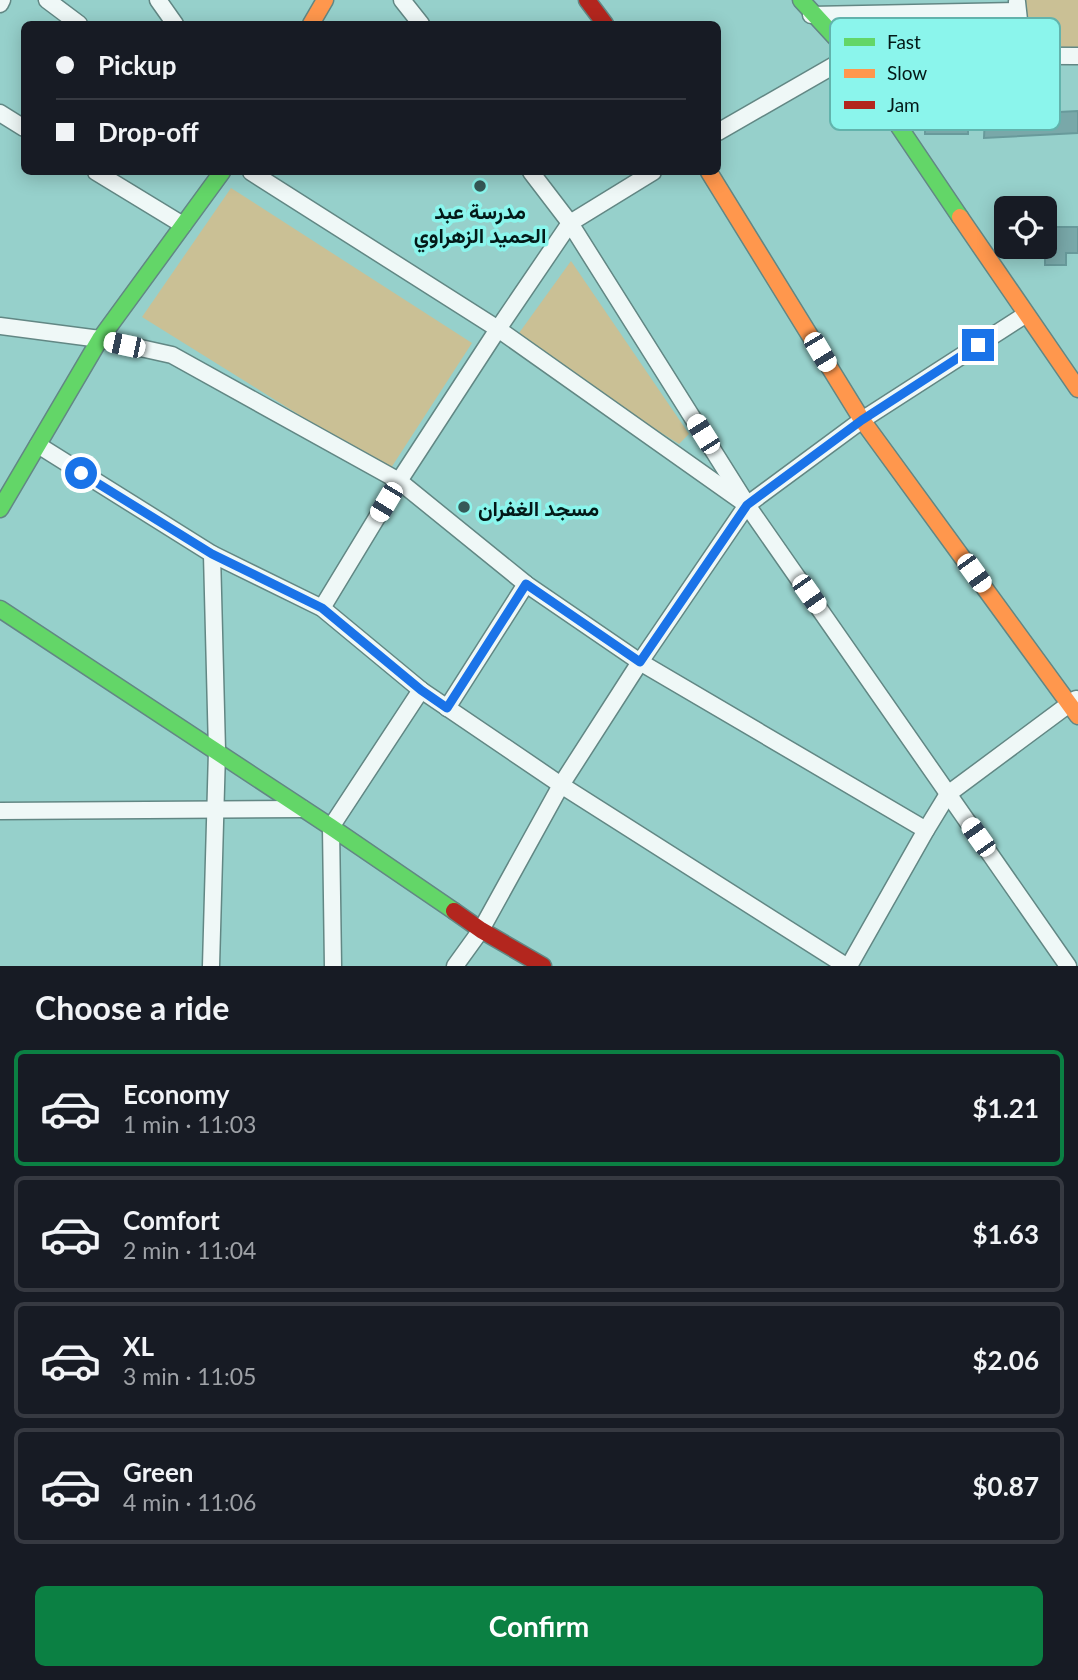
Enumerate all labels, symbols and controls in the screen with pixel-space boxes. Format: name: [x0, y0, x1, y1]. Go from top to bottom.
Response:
legend: [830, 18, 1060, 130]
text: Fast: [887, 30, 921, 53]
text: Pickup: [98, 49, 177, 81]
text: Slow: [887, 61, 927, 84]
text: Jam: [887, 93, 920, 116]
text: Drop-off: [98, 116, 199, 148]
marker: مدرسة عبد الحميد الزهراوي: [472, 178, 488, 194]
map controls: [994, 196, 1057, 259]
button: locate: [994, 196, 1057, 259]
place label: مدرسة عبد الحميد الزهراوي: [414, 198, 546, 253]
car: [801, 329, 840, 375]
route end: [962, 329, 994, 361]
car: [102, 330, 147, 360]
car: [683, 411, 724, 457]
route start: [65, 457, 97, 489]
car: [367, 479, 406, 525]
place label: مسجد الغفران: [478, 495, 599, 522]
marker: مسجد الغفران: [456, 499, 472, 515]
car: [954, 550, 995, 596]
car: [789, 571, 830, 617]
car: [958, 814, 999, 860]
text: Choose a ride: [35, 988, 229, 1027]
icon: car: [39, 1077, 102, 1140]
text: Economy: [123, 1078, 229, 1110]
text: $1.21: [973, 1092, 1039, 1124]
text: 1 min · 11:03: [123, 1110, 256, 1138]
icon: car: [39, 1203, 102, 1266]
text: Comfort: [123, 1204, 220, 1236]
text: $1.63: [973, 1218, 1039, 1250]
text: 2 min · 11:04: [123, 1236, 256, 1264]
icon: car: [39, 1329, 102, 1392]
text: XL: [123, 1330, 154, 1362]
text: $2.06: [973, 1344, 1039, 1376]
text: 3 min · 11:05: [123, 1362, 256, 1390]
icon: car: [39, 1455, 102, 1518]
text: Green: [123, 1456, 193, 1488]
text: $0.87: [973, 1470, 1039, 1502]
text: 4 min · 11:06: [123, 1488, 256, 1516]
button: Confirm: [35, 1586, 1043, 1666]

